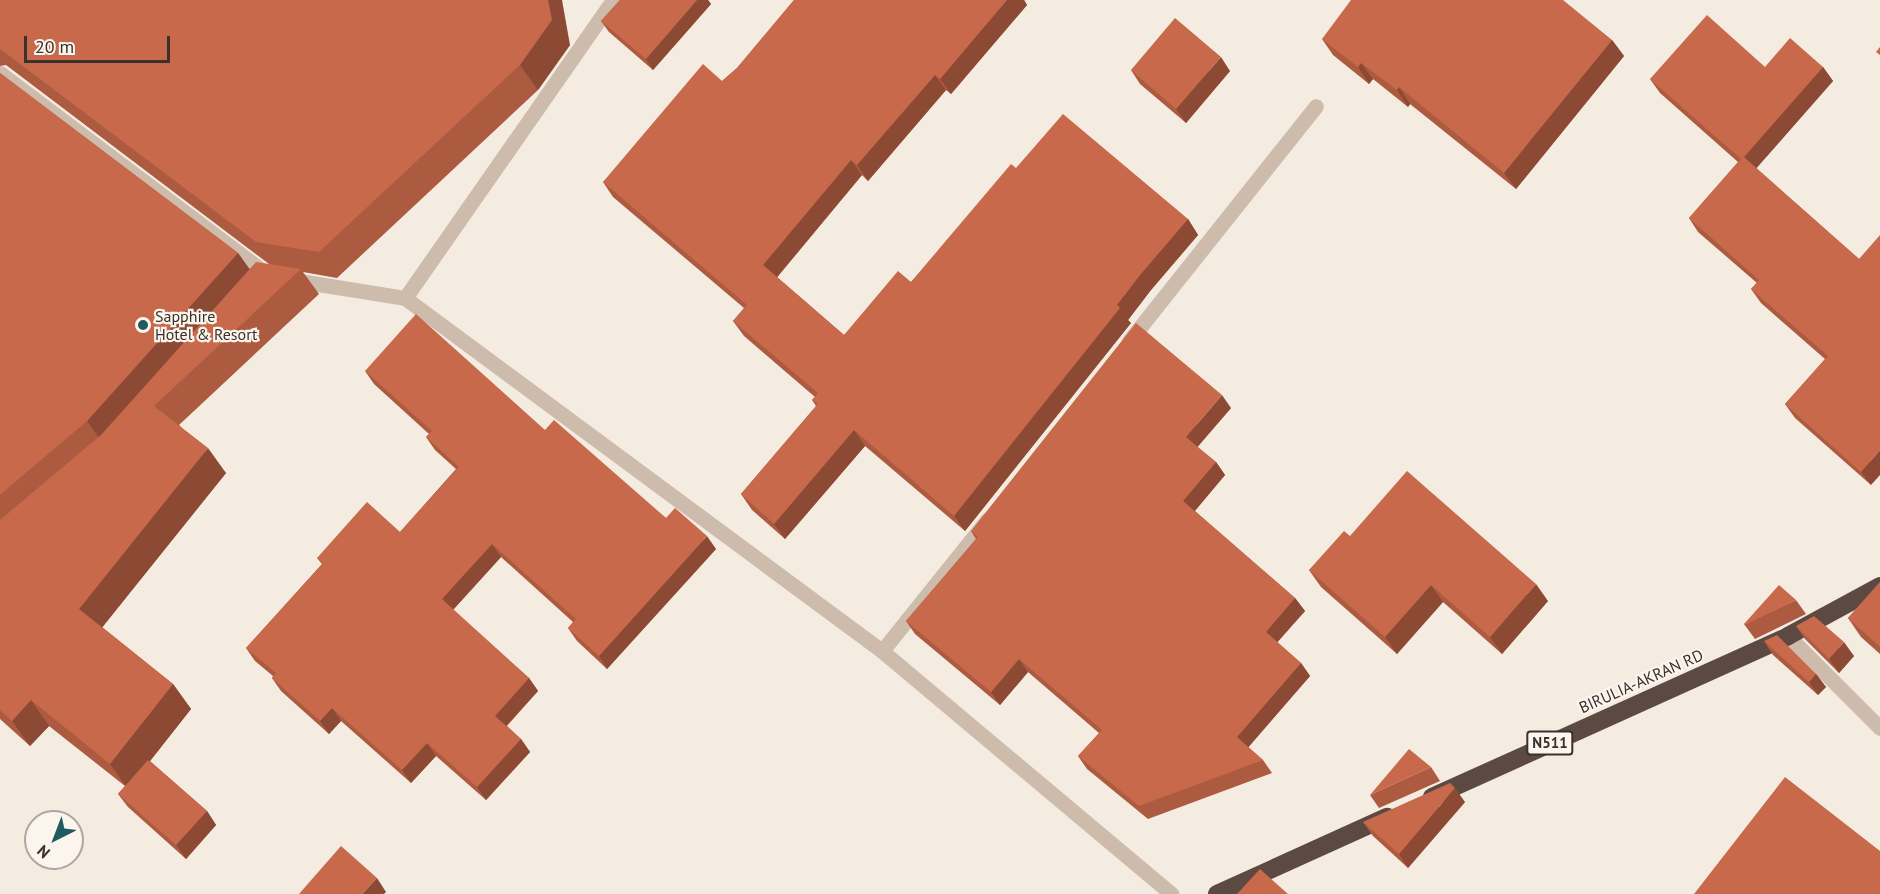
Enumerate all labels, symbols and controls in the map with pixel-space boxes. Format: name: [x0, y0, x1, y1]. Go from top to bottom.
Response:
scale bar: [27, 24, 172, 62]
text: 20 m: [35, 35, 74, 58]
place label: Sapphire Hotel & Resort: [155, 306, 257, 344]
marker: Sapphire Hotel & Resort: [136, 318, 150, 332]
street label: BIRULIA-AKRAN RD: [1576, 645, 1706, 717]
road number: N511: [1526, 731, 1574, 755]
north arrow: [24, 810, 84, 870]
text: N: [33, 841, 54, 863]

